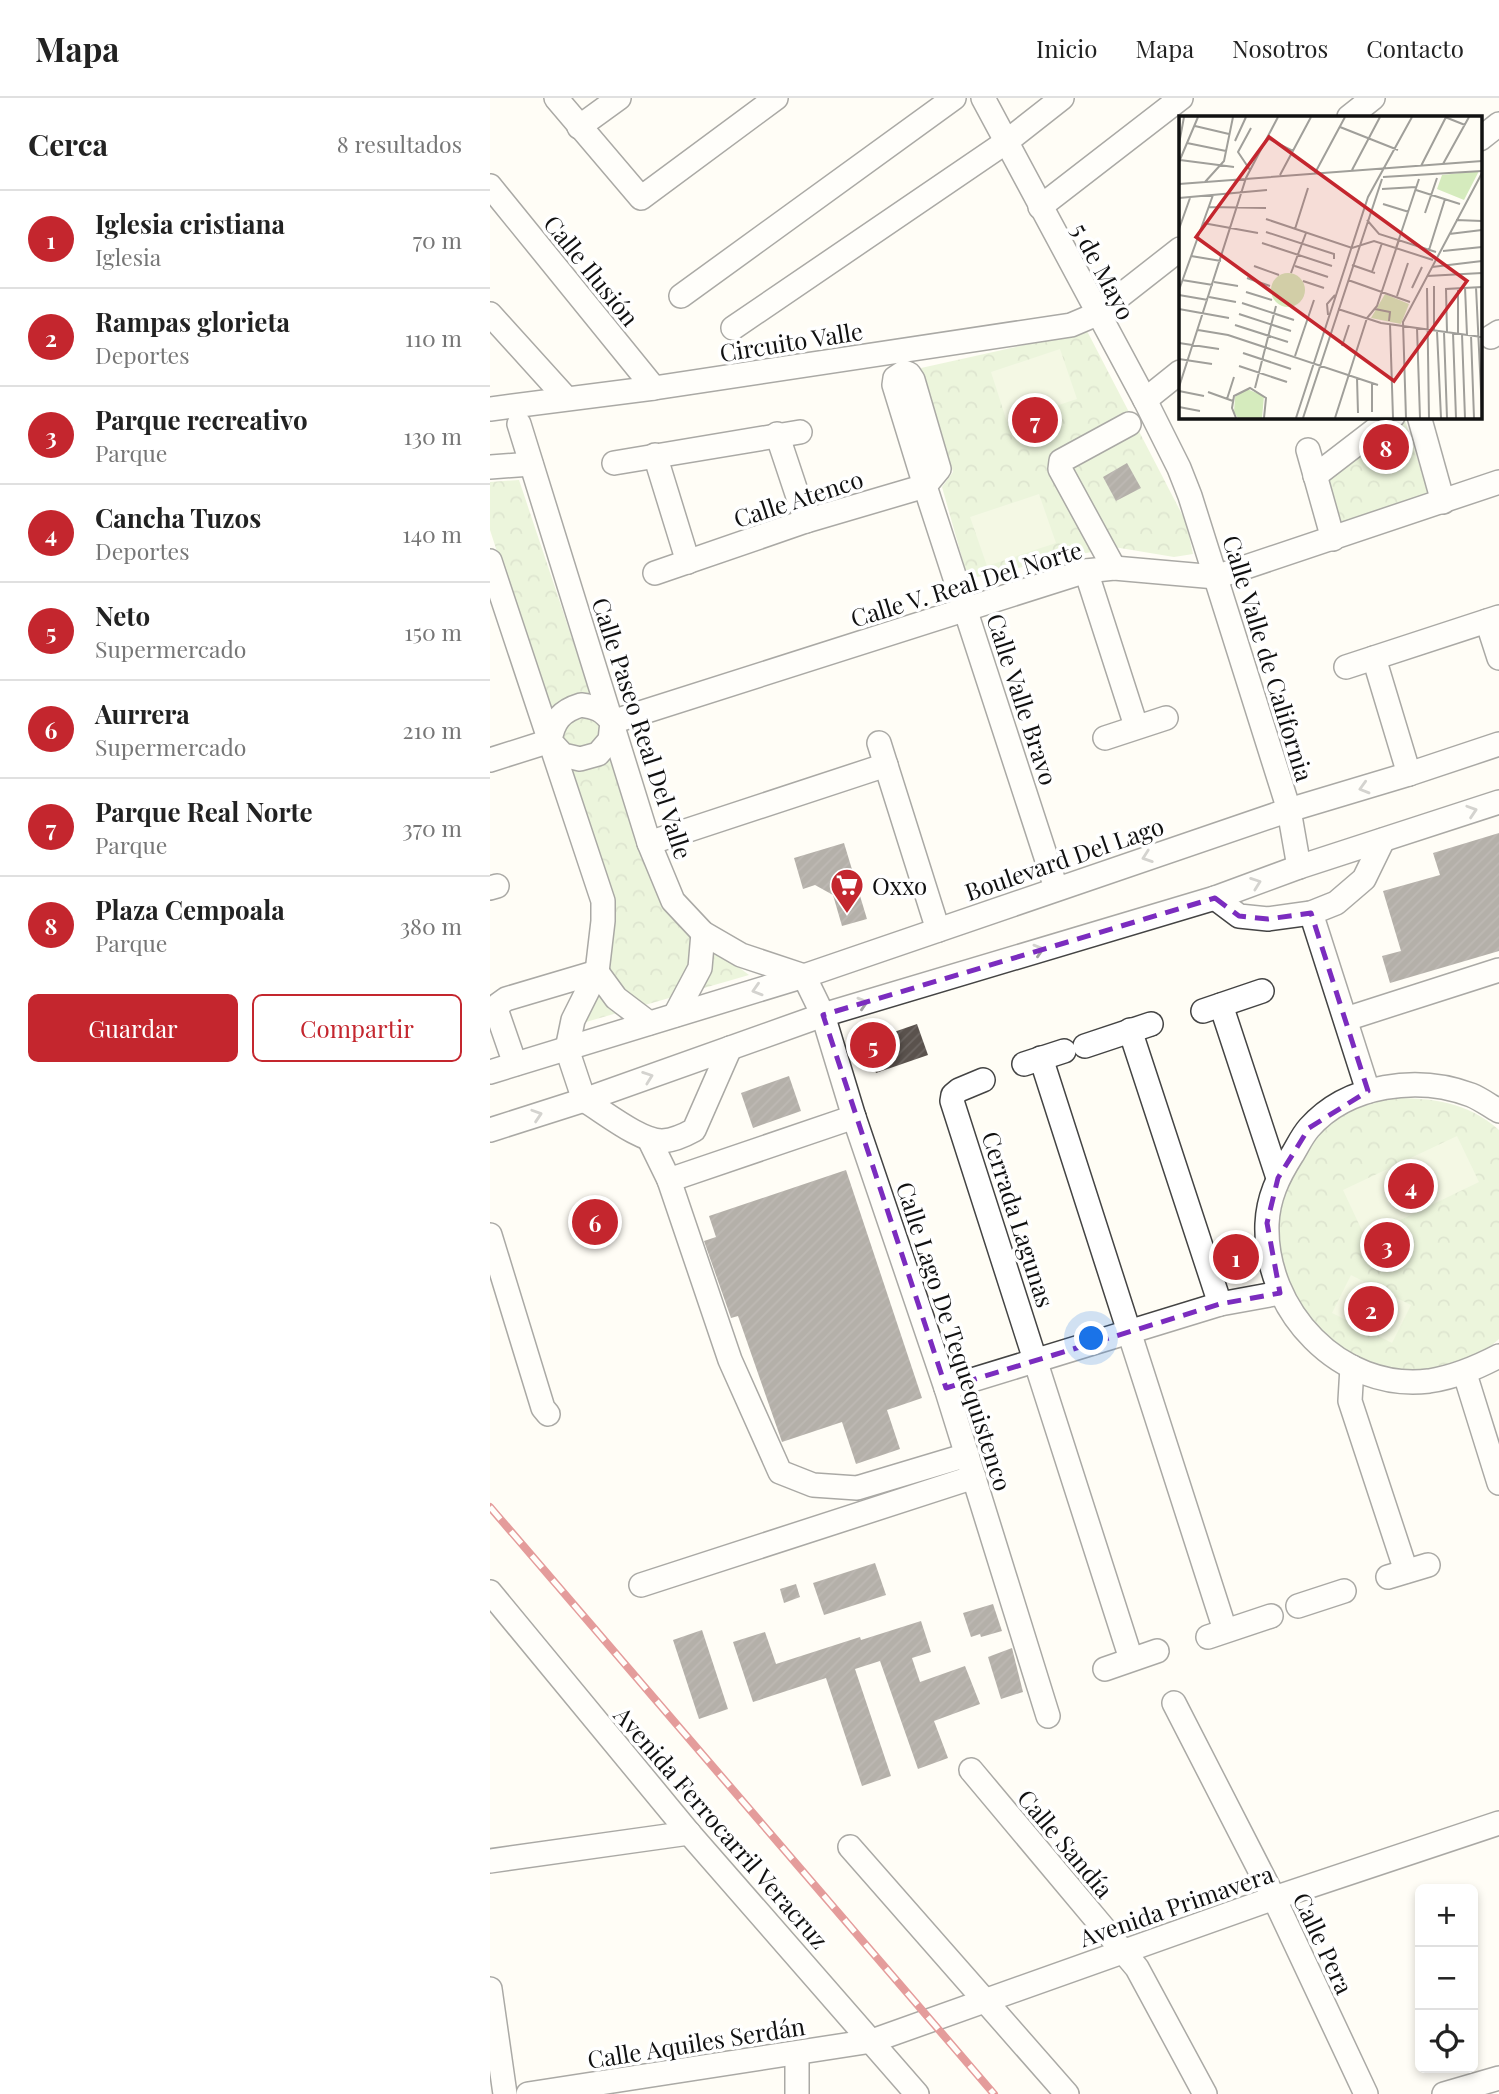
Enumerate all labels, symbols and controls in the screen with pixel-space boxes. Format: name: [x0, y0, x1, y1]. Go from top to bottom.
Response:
text: Mapa: [35, 26, 119, 70]
text: Inicio: [1036, 32, 1097, 64]
text: Mapa: [1135, 32, 1194, 64]
text: Nosotros: [1232, 32, 1328, 64]
text: Contacto: [1366, 32, 1464, 64]
inset map: [1179, 116, 1482, 418]
text: Cerca: [28, 124, 108, 164]
text: 8 resultados: [337, 128, 462, 159]
text: Iglesia cristiana: [95, 206, 285, 241]
street label: Calle Ilusión: [537, 208, 647, 332]
street label: 5 de Mayo: [1065, 217, 1143, 325]
text: 1: [47, 224, 55, 255]
text: 70 m: [413, 224, 462, 255]
text: Iglesia: [95, 241, 161, 272]
text: Rampas glorieta: [95, 304, 290, 339]
street label: Circuito Valle: [717, 314, 865, 368]
text: 2: [45, 322, 57, 353]
text: 110 m: [405, 322, 462, 353]
text: Deportes: [95, 339, 190, 370]
pin: 7: [1012, 394, 1058, 446]
text: Parque recreativo: [95, 402, 308, 437]
text: 3: [45, 420, 57, 451]
text: 130 m: [404, 420, 462, 451]
pin: 8: [1363, 421, 1409, 473]
text: Parque: [95, 437, 167, 468]
street label: Calle Atenco: [729, 462, 867, 534]
text: Cancha Tuzos: [95, 500, 261, 535]
text: 4: [45, 518, 57, 549]
text: 140 m: [402, 518, 462, 549]
street label: Calle Valle de California: [1216, 531, 1322, 785]
street label: Calle V. Real Del Norte: [846, 533, 1086, 633]
text: Deportes: [95, 535, 190, 566]
street label: Calle Paseo Real Del Valle: [586, 593, 700, 863]
text: Neto: [95, 598, 150, 633]
street label: Calle Valle Bravo: [980, 609, 1066, 789]
text: 5: [46, 616, 56, 647]
text: 150 m: [404, 616, 462, 647]
text: Supermercado: [95, 633, 246, 664]
text: Aurrera: [95, 696, 190, 731]
text: 6: [45, 714, 57, 745]
text: 210 m: [403, 714, 462, 745]
text: Supermercado: [95, 731, 246, 762]
one-way arrow: [1358, 779, 1370, 794]
text: Parque Real Norte: [95, 794, 313, 829]
one-way arrow: [1465, 805, 1478, 819]
street label: Boulevard Del Lago: [960, 809, 1168, 907]
text: 7: [46, 812, 56, 843]
text: 370 m: [402, 812, 462, 843]
text: Parque: [95, 829, 167, 860]
one-way arrow: [1142, 849, 1154, 863]
supermarket icon: Oxxo: [828, 866, 866, 915]
place label: Oxxo: [872, 869, 927, 901]
one-way arrow: [1250, 877, 1262, 891]
text: Plaza Cempoala: [95, 892, 285, 927]
text: 8: [45, 910, 57, 941]
text: 380 m: [400, 910, 462, 941]
text: Parque: [95, 927, 167, 958]
one-way arrow: [1033, 944, 1045, 959]
one-way arrow: [751, 982, 764, 996]
button: Guardar: [28, 994, 238, 1062]
button: Compartir: [252, 994, 462, 1062]
one-way arrow: [857, 996, 869, 1011]
pin: 5: [850, 1019, 896, 1071]
one-way arrow: [641, 1071, 653, 1085]
one-way arrow: [530, 1109, 542, 1123]
street label: Cerrada Lagunas: [975, 1127, 1063, 1311]
pin: 4: [1388, 1160, 1434, 1212]
street label: Calle Lago De Tequequistenco: [890, 1177, 1020, 1495]
pin: 6: [572, 1196, 618, 1248]
pin: 3: [1364, 1219, 1410, 1271]
pin: 1: [1213, 1231, 1259, 1283]
pin: 2: [1348, 1283, 1394, 1335]
your location: [1074, 1321, 1108, 1355]
street label: Avenida Ferrocarril Veracruz: [607, 1698, 836, 1955]
street label: Calle Sandía: [1011, 1782, 1121, 1904]
street label: Avenida Primavera: [1074, 1857, 1277, 1953]
map controls: [1415, 1884, 1478, 2073]
button: +: [1415, 1884, 1478, 1947]
street label: Calle Pera: [1287, 1887, 1361, 1999]
button: −: [1415, 1947, 1478, 2010]
street label: Calle Aquiles Serdán: [585, 2009, 807, 2075]
button: locate: [1415, 2010, 1478, 2073]

